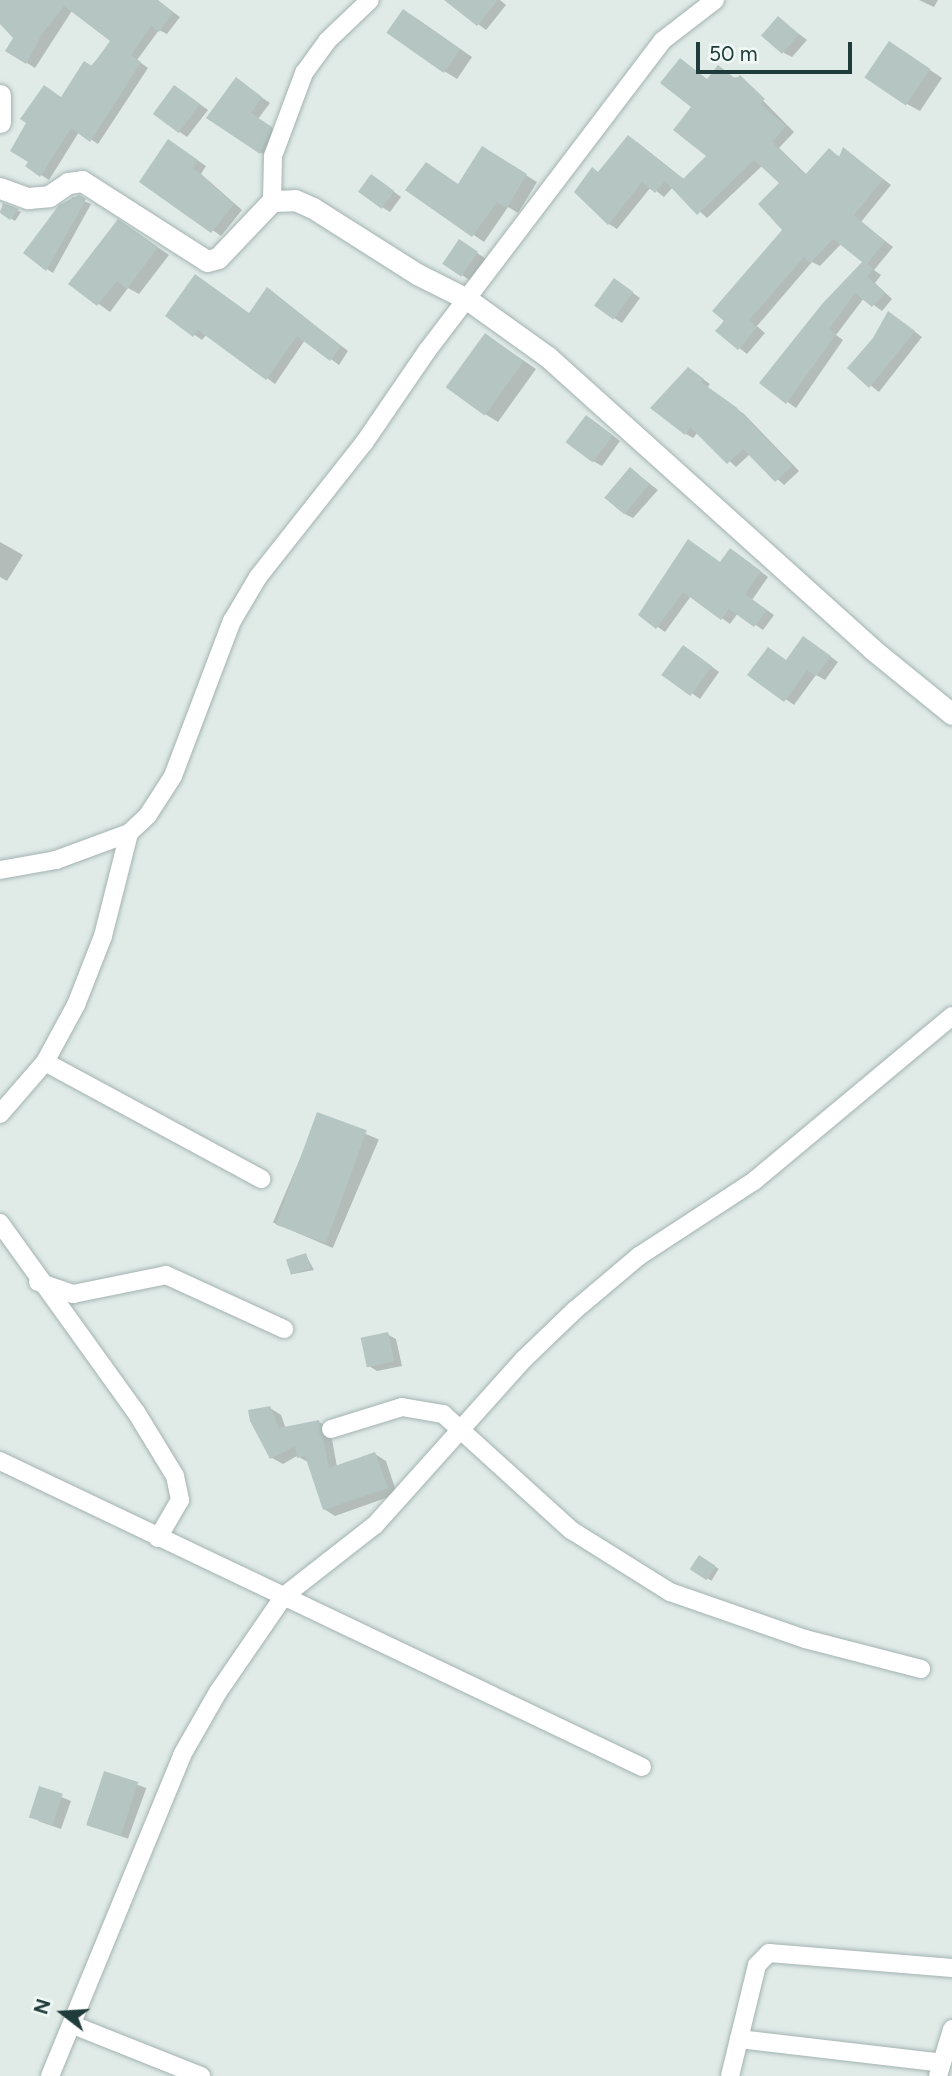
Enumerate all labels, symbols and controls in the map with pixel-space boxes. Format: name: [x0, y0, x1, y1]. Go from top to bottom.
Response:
scale bar: [700, 28, 856, 72]
text: 50 m: [709, 41, 758, 66]
north arrow: [28, 1978, 98, 2048]
text: N: [29, 1996, 56, 2017]

